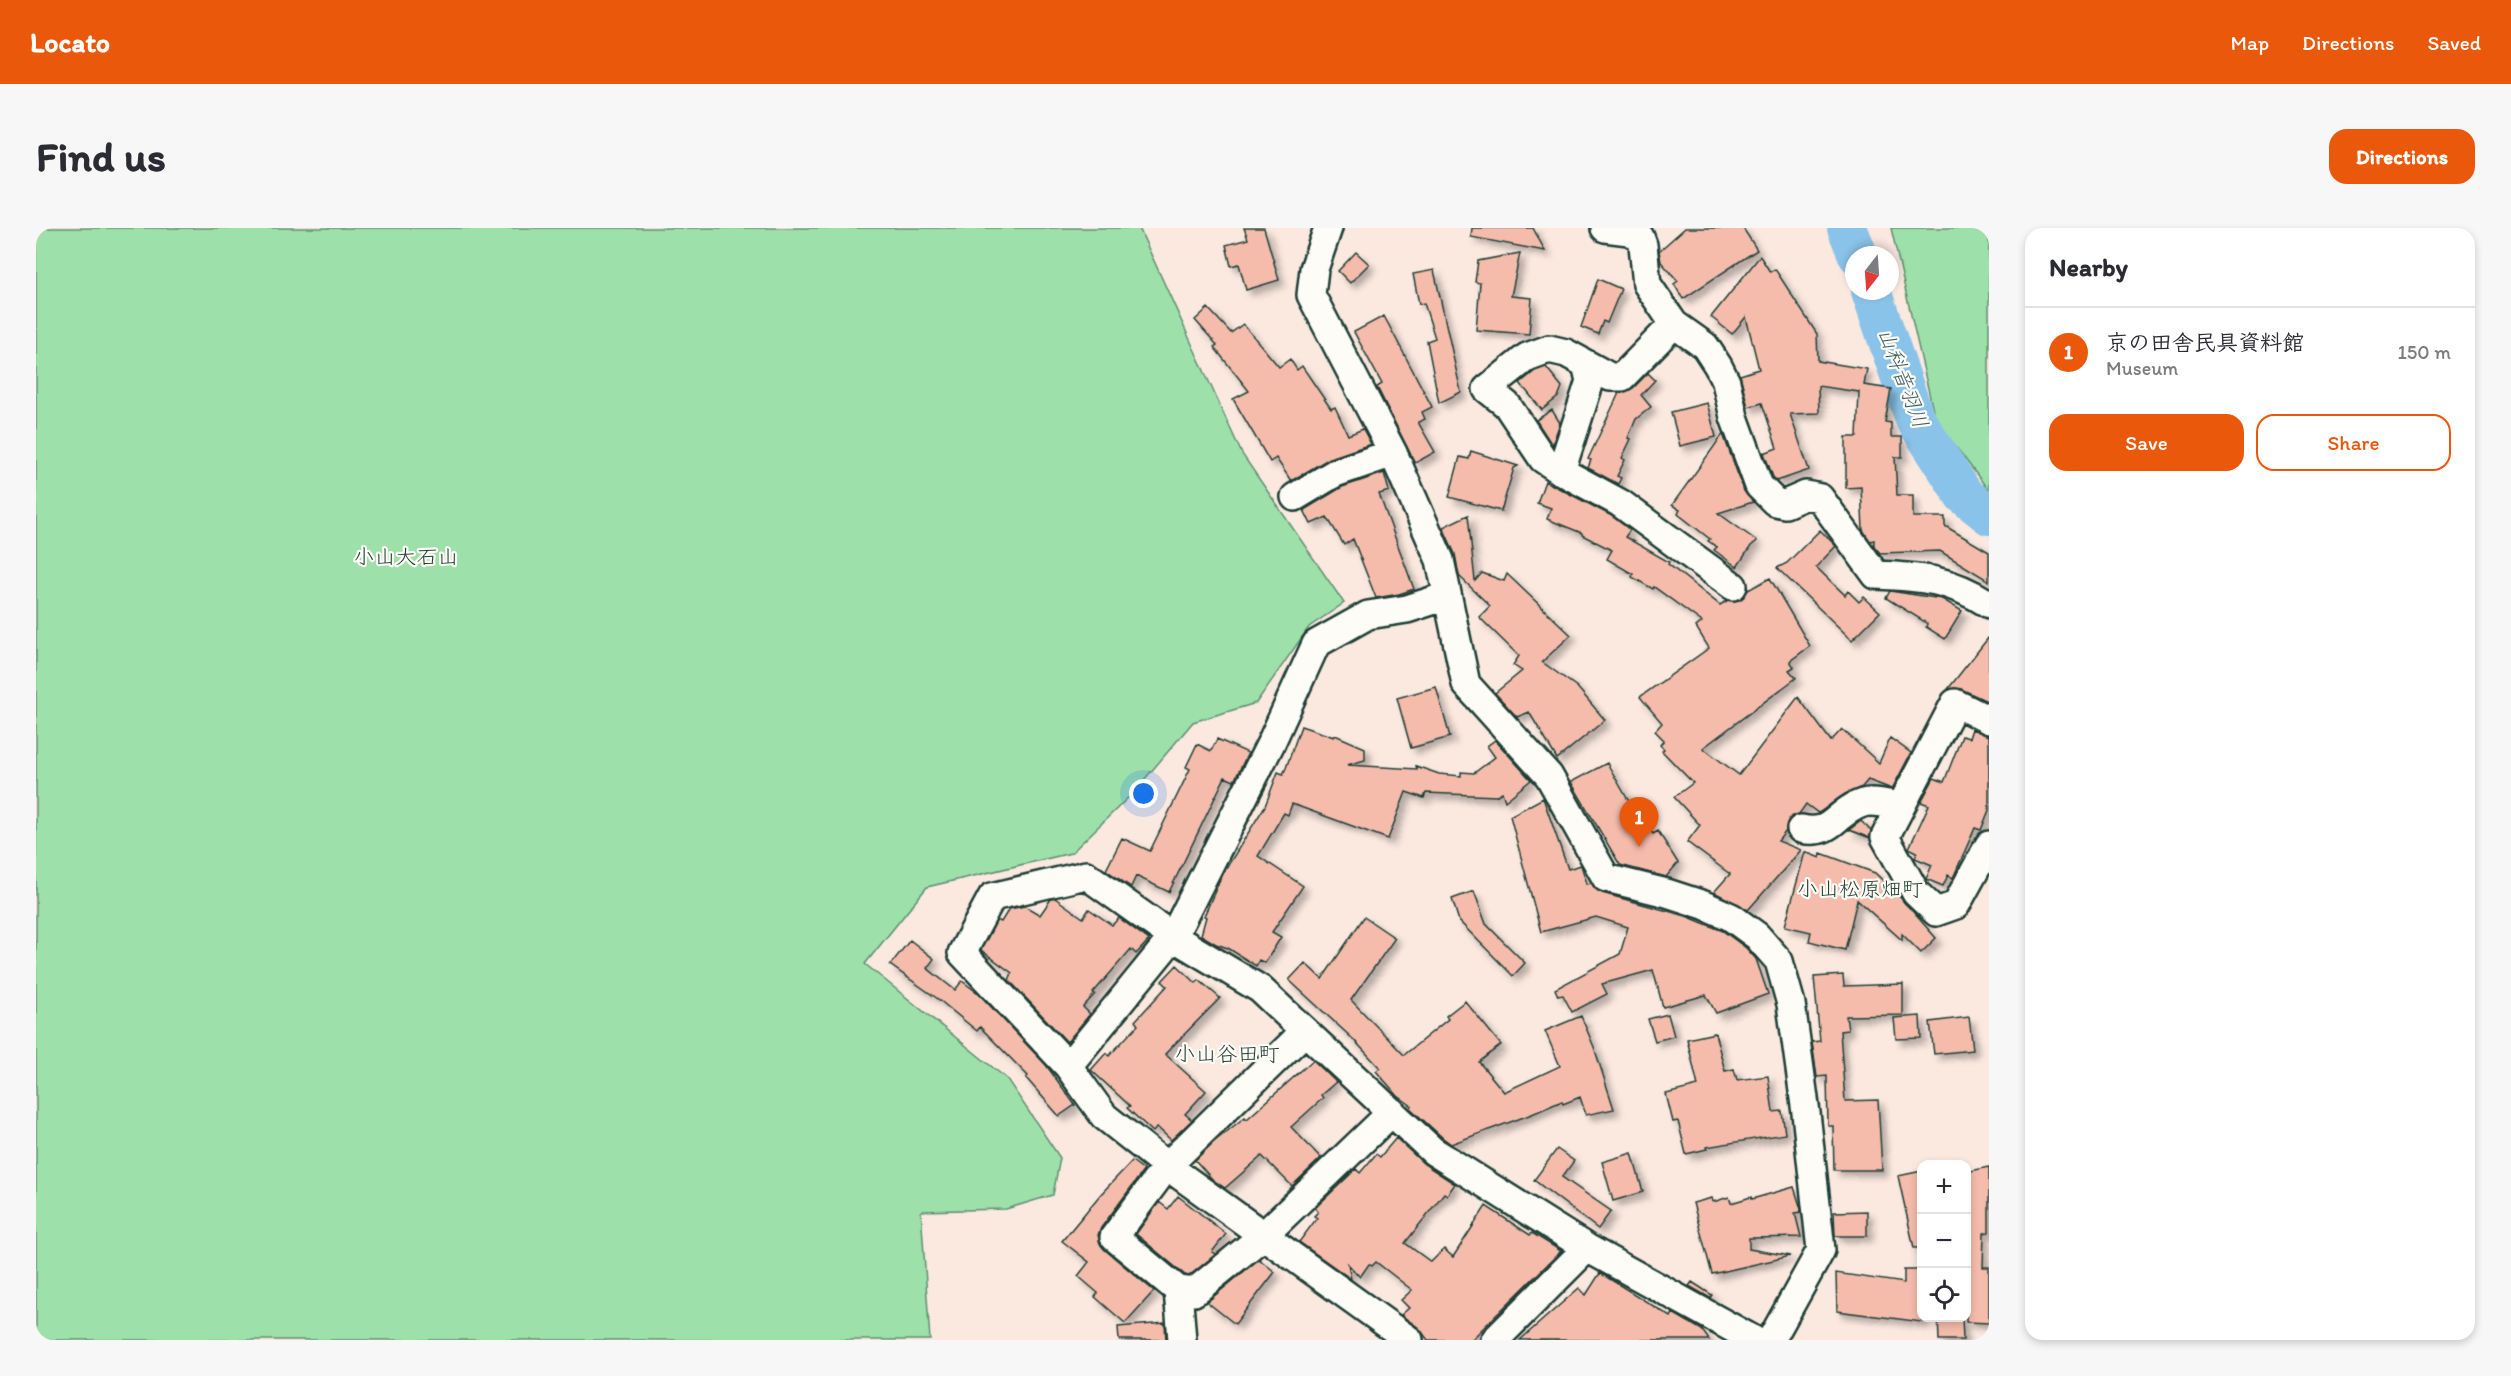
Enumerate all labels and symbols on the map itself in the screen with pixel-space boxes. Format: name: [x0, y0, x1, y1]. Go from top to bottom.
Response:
north arrow: [1845, 246, 1899, 300]
water label: 山科音羽川: [1873, 324, 1934, 431]
district label: 小山大石山: [354, 544, 459, 569]
your location: [1129, 779, 1158, 808]
pin: 1: [1620, 798, 1658, 847]
district label: 小山松原畑町: [1797, 876, 1923, 901]
district label: 小山谷田町: [1175, 1041, 1280, 1066]

